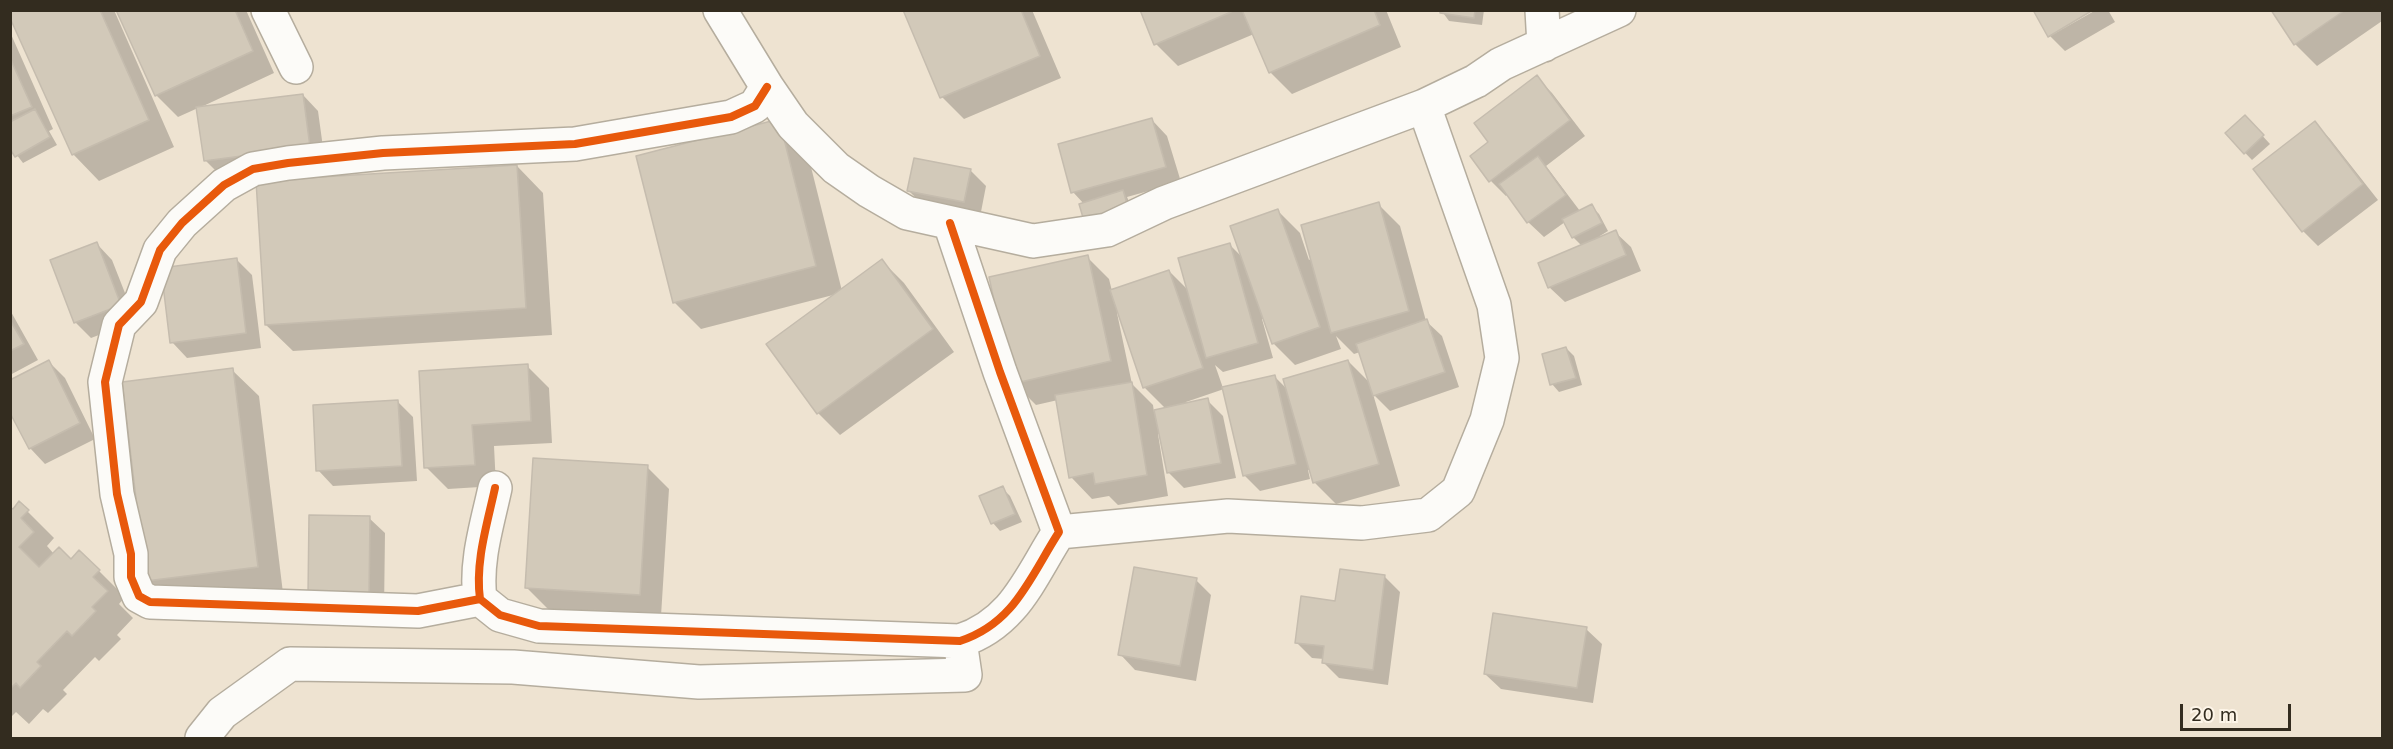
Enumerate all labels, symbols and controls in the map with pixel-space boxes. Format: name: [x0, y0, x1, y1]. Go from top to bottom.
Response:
scale bar: [2183, 692, 2294, 730]
text: 20 m: [2191, 704, 2237, 725]

